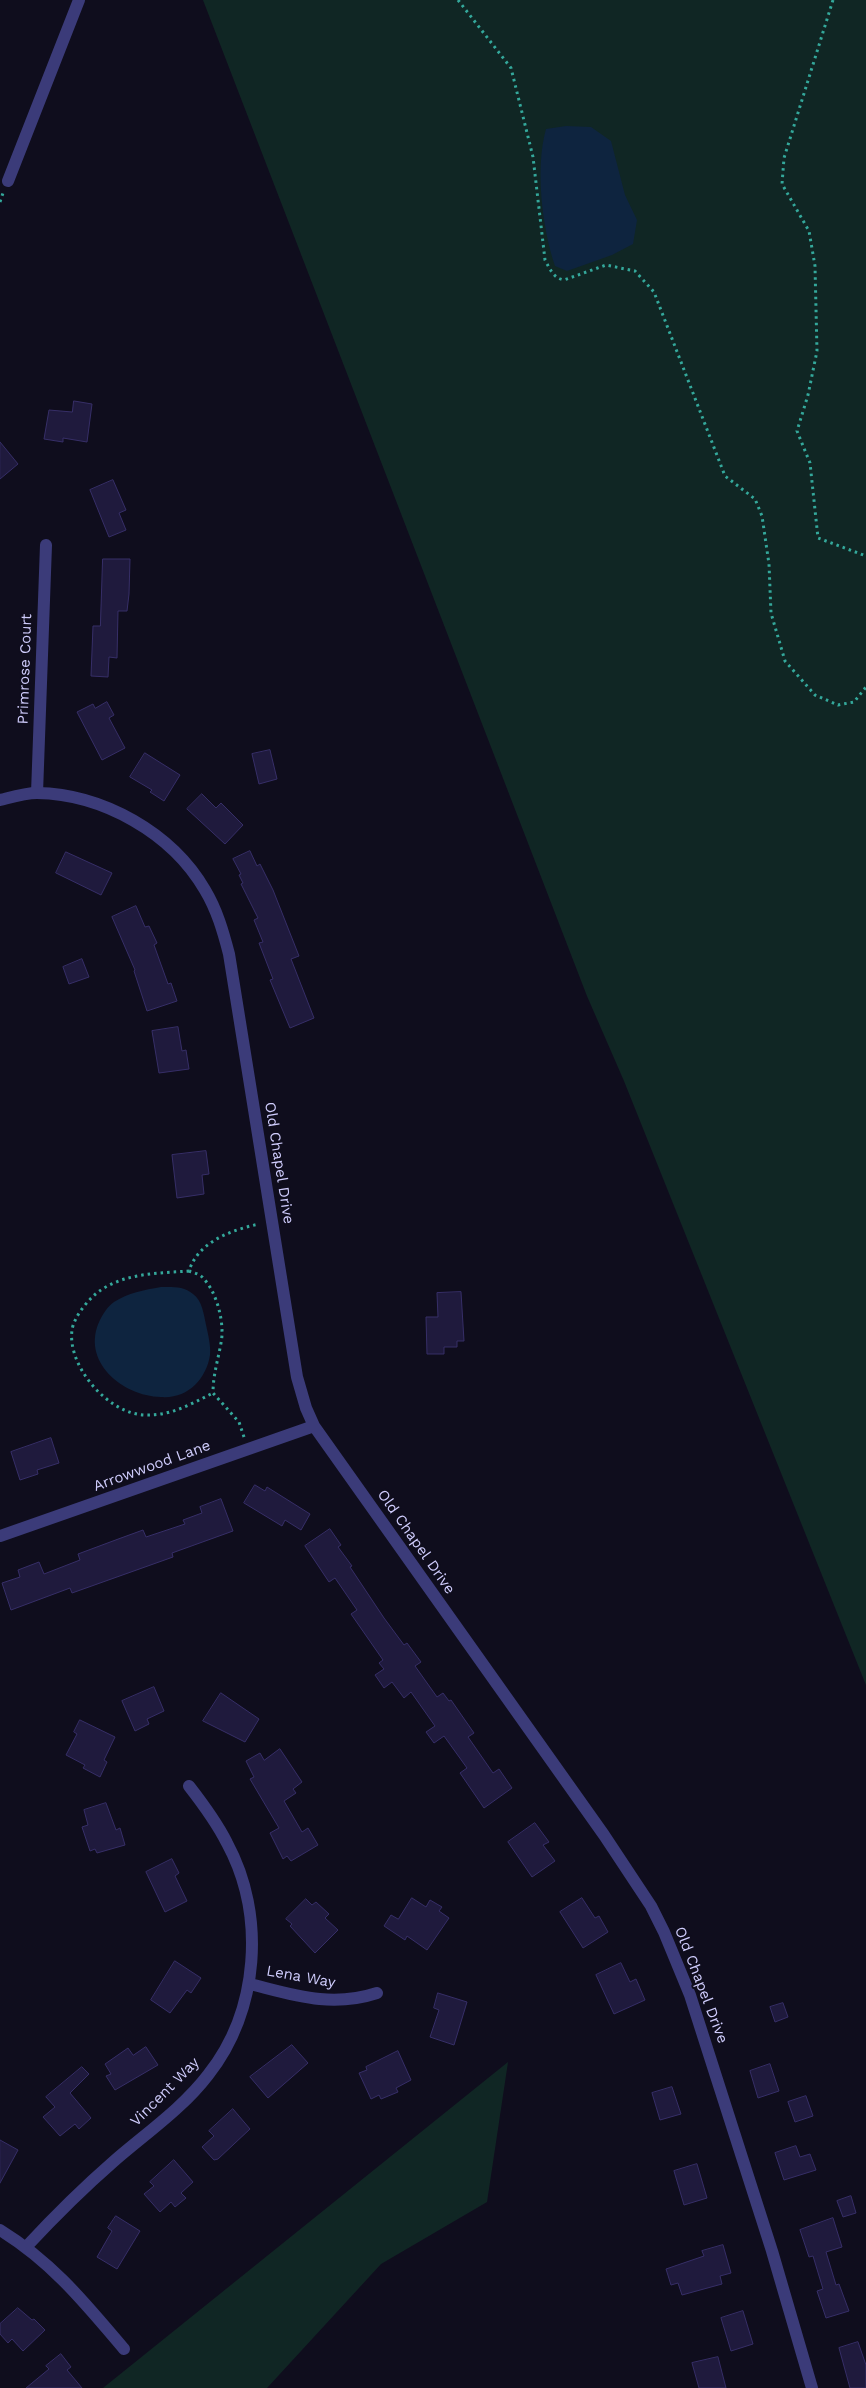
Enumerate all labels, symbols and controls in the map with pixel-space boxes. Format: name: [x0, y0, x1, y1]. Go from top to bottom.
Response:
street label: Primrose Court: [14, 613, 36, 725]
street label: Old Chapel Drive: [260, 1101, 298, 1225]
street label: Arrowwood Lane: [91, 1436, 213, 1496]
street label: Old Chapel Drive: [373, 1486, 459, 1598]
street label: Old Chapel Drive: [670, 1924, 732, 2046]
street label: Lena Way: [265, 1962, 337, 1992]
street label: Vincent Way: [127, 2054, 203, 2130]

